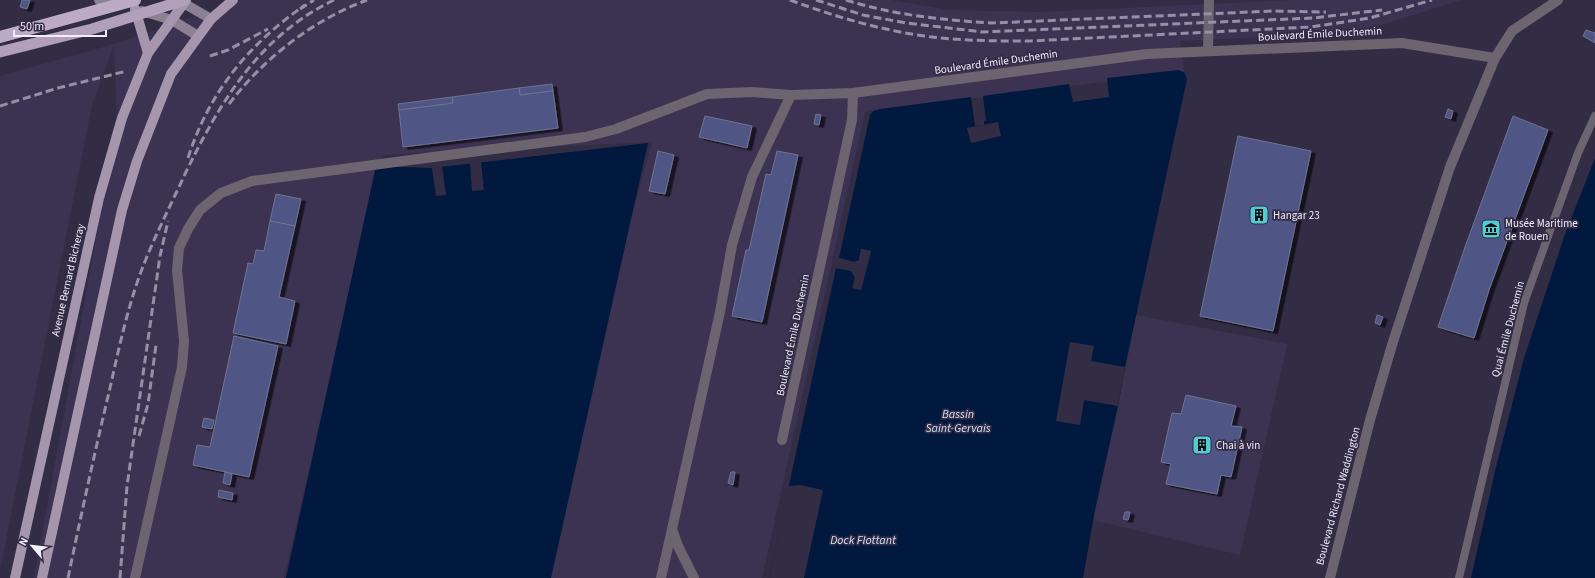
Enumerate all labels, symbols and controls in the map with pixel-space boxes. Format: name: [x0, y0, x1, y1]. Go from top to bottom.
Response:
scale bar: [14, 12, 106, 38]
text: 50 m: [20, 18, 44, 35]
street label: Boulevard Émile Duchemin: [1258, 23, 1382, 45]
street label: Boulevard Émile Duchemin: [933, 46, 1059, 78]
building icon: Hangar 23: [1248, 204, 1270, 226]
place label: Hangar 23: [1273, 208, 1320, 223]
place label: Musée Maritime de Rouen: [1505, 216, 1578, 244]
museum icon: Musée Maritime de Rouen: [1480, 218, 1502, 240]
street label: Avenue Bernard Bicheray: [48, 222, 88, 338]
street label: Boulevard Émile Duchemin: [773, 273, 813, 397]
street label: Quai Émile Duchemin: [1488, 279, 1528, 379]
water label: Bassin Saint-Gervais: [925, 406, 991, 437]
street label: Boulevard Richard Waddington: [1312, 425, 1364, 567]
building icon: Chai à vin: [1191, 434, 1213, 456]
place label: Chai à vin: [1216, 438, 1260, 453]
north arrow: [12, 526, 52, 566]
water label: Dock Flottant: [830, 532, 897, 549]
text: N: [15, 535, 32, 548]

